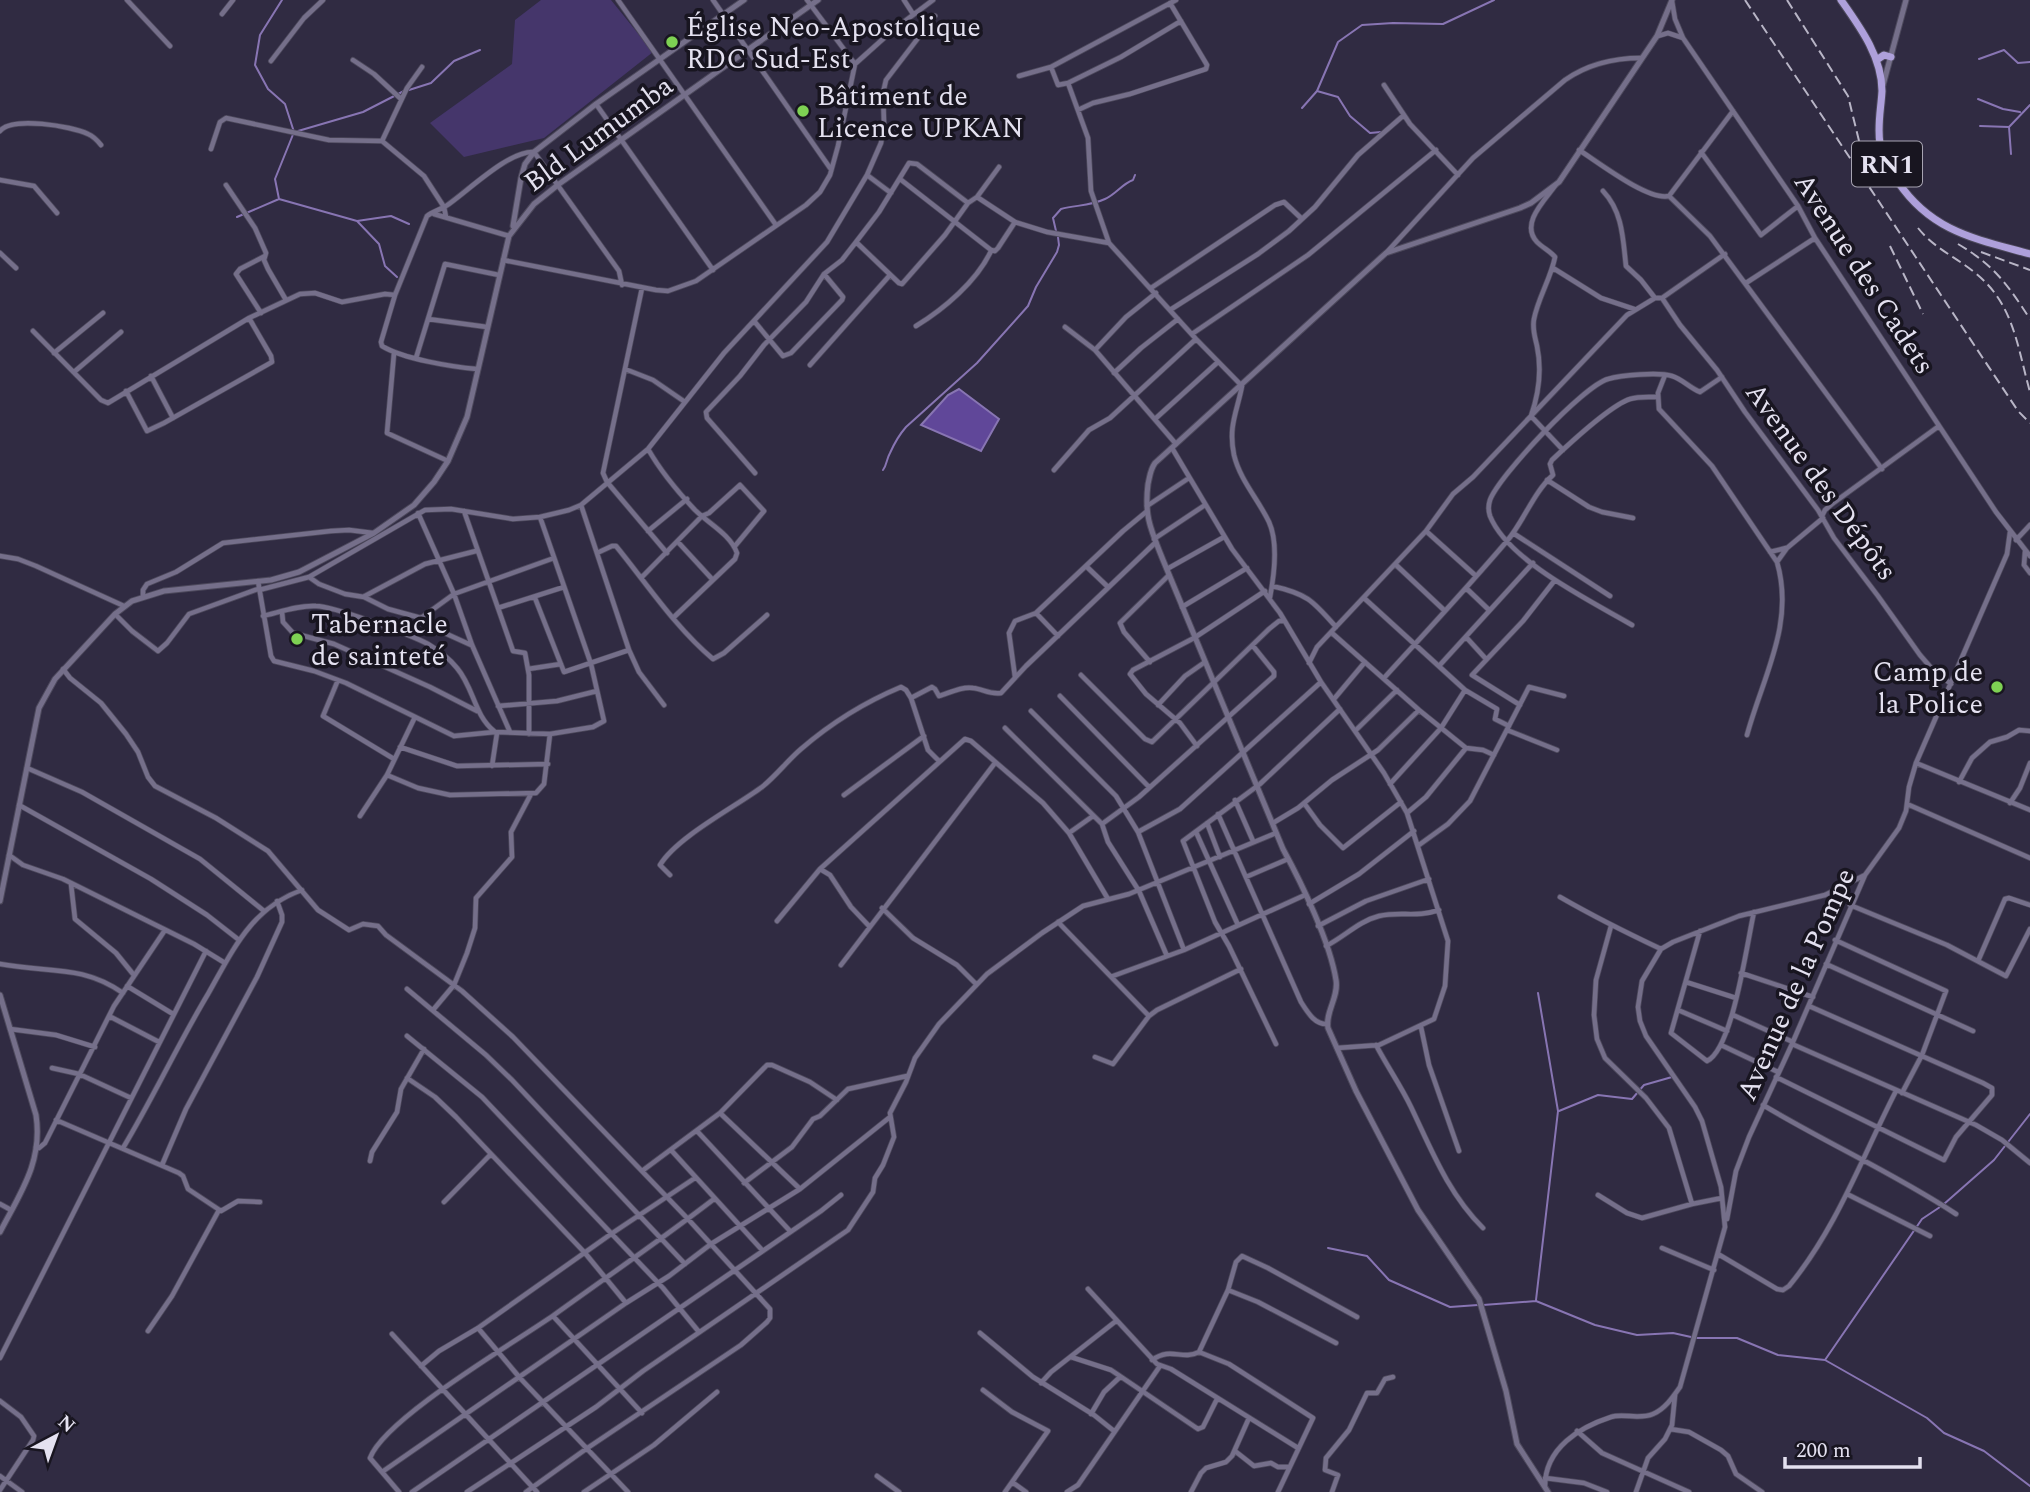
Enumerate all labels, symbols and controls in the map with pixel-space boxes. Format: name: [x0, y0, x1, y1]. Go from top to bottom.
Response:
place label: Église Neo-Apostolique RDC Sud-Est: [686, 6, 981, 81]
marker: Église Neo-Apostolique RDC Sud-Est: [664, 34, 680, 50]
street label: Bld Lumumba: [515, 65, 683, 203]
place label: Bâtiment de Licence UPKAN: [817, 75, 1024, 150]
marker: Bâtiment de Licence UPKAN: [795, 103, 811, 119]
road number: RN1: [1852, 141, 1922, 186]
street label: Avenue des Cadets: [1782, 164, 1945, 383]
street label: Avenue des Dépôts: [1734, 374, 1908, 590]
place label: Tabernacle de sainteté: [311, 603, 448, 678]
marker: Tabernacle de sainteté: [289, 631, 305, 647]
place label: Camp de la Police: [1873, 651, 1983, 726]
marker: Camp de la Police: [1989, 679, 2005, 695]
street label: Avenue de la Pompe: [1726, 861, 1867, 1108]
north arrow: [21, 1401, 91, 1471]
text: N: [51, 1408, 82, 1440]
scale bar: [1785, 1426, 1920, 1470]
text: 200 m: [1796, 1435, 1851, 1467]

